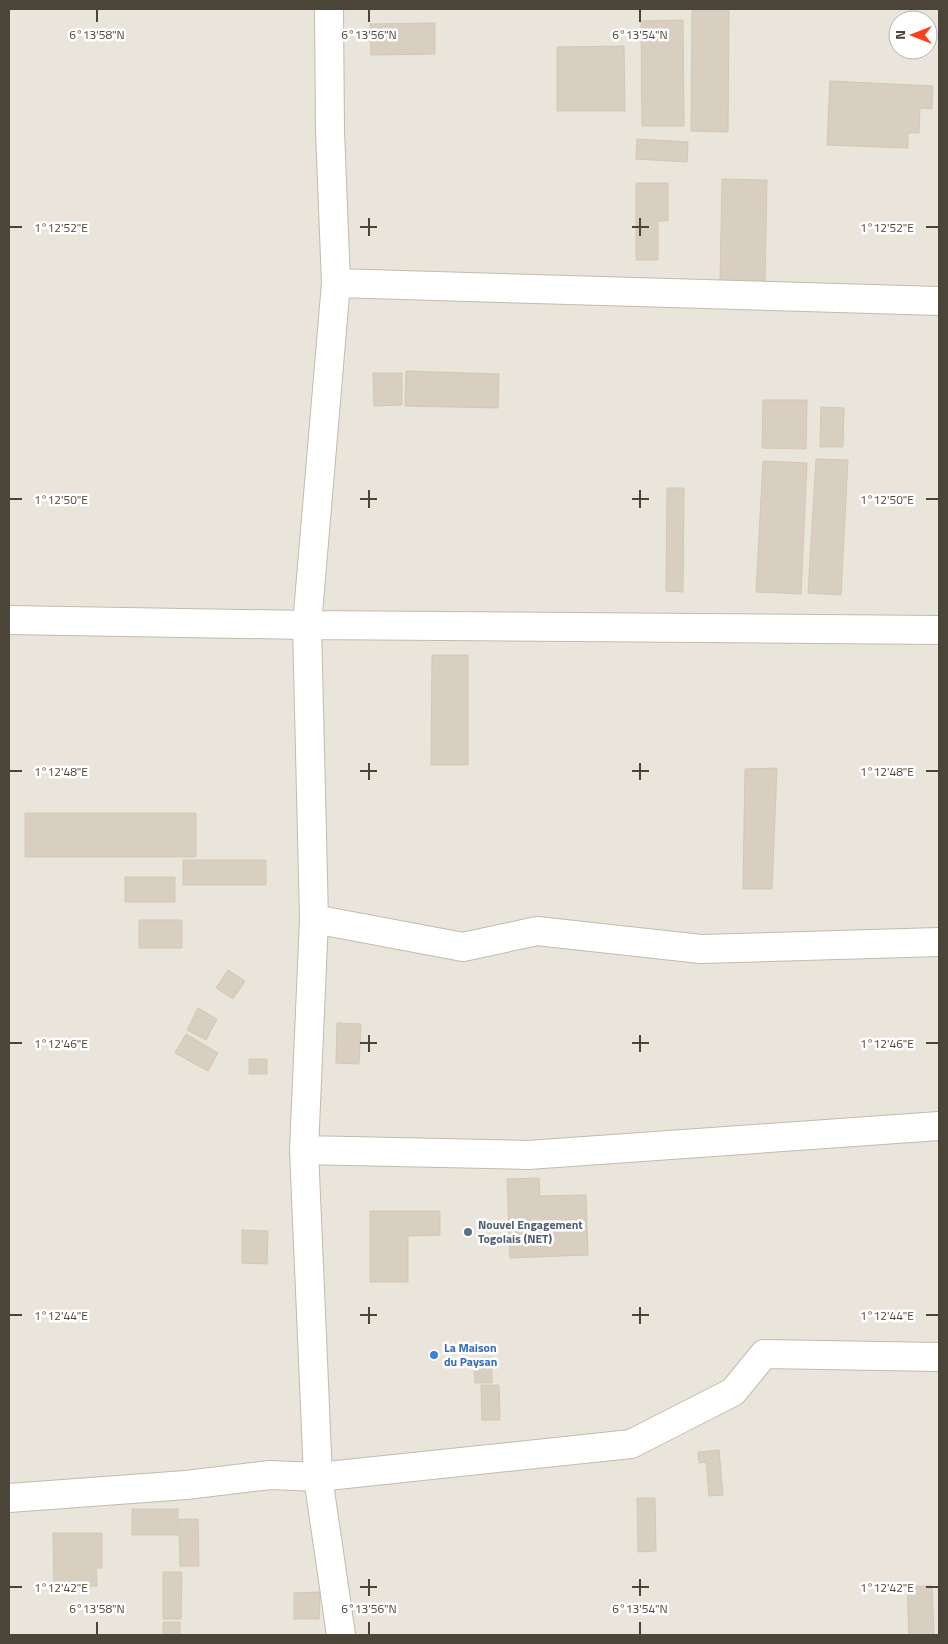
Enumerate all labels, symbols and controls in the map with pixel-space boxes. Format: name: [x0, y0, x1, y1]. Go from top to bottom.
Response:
north arrow: [888, 10, 938, 60]
text: 6°13'58"N: [69, 25, 125, 44]
text: 6°13'56"N: [341, 25, 397, 44]
text: 6°13'54"N: [612, 25, 668, 44]
text: N: [889, 30, 910, 40]
text: 1°12'52"E: [34, 218, 88, 237]
text: 1°12'52"E: [860, 218, 914, 237]
text: 1°12'50"E: [34, 490, 88, 509]
text: 1°12'50"E: [860, 490, 914, 509]
text: 1°12'48"E: [34, 762, 88, 781]
text: 1°12'48"E: [860, 762, 914, 781]
text: 1°12'46"E: [34, 1034, 88, 1053]
text: 1°12'46"E: [860, 1034, 914, 1053]
place label: Nouvel Engagement Togolais (NET): [478, 1215, 583, 1248]
marker: Nouvel Engagement Togolais (NET): [462, 1226, 474, 1238]
text: 1°12'44"E: [34, 1306, 88, 1325]
text: 1°12'44"E: [860, 1306, 914, 1325]
place label: La Maison du Paysan: [444, 1338, 497, 1371]
marker: La Maison du Paysan: [428, 1349, 440, 1361]
text: 1°12'42"E: [34, 1578, 88, 1597]
text: 1°12'42"E: [860, 1578, 914, 1597]
text: 6°13'58"N: [69, 1599, 125, 1618]
text: 6°13'56"N: [341, 1599, 397, 1618]
text: 6°13'54"N: [612, 1599, 668, 1618]

